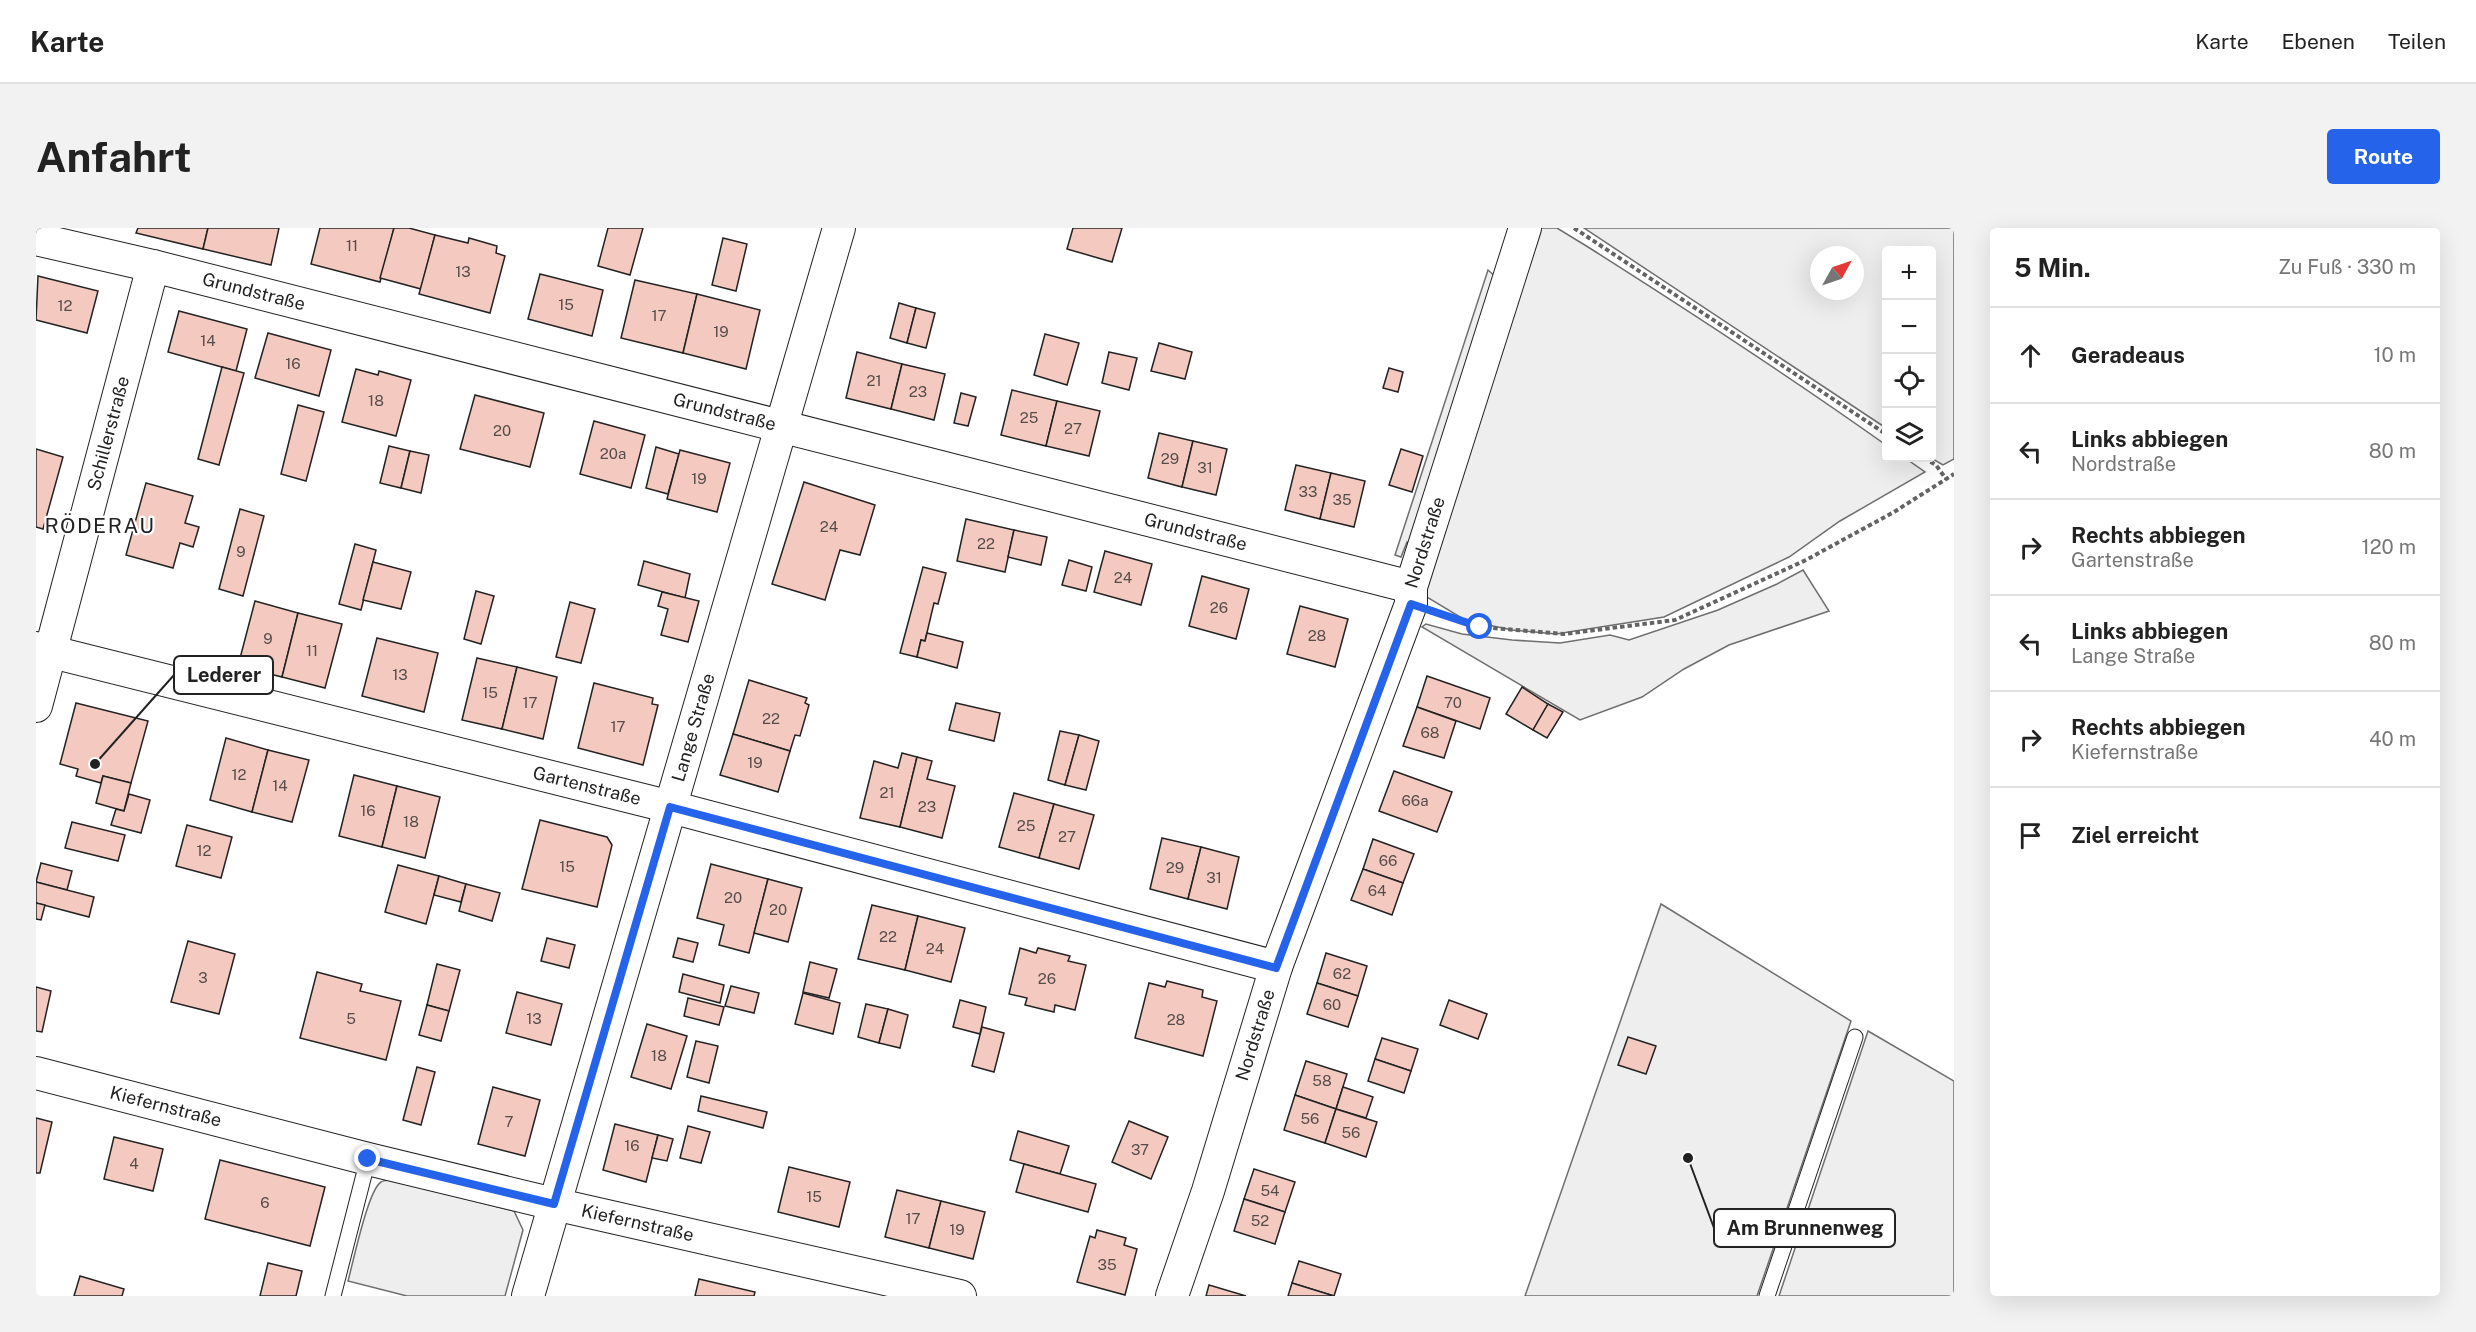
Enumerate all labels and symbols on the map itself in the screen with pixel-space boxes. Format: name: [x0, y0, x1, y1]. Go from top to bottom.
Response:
house number: 11: [346, 237, 358, 254]
north arrow: [1810, 246, 1864, 300]
house number: 13: [455, 263, 471, 280]
street label: Grundstraße: [200, 268, 307, 314]
house number: 15: [558, 296, 574, 313]
house number: 12: [57, 297, 73, 314]
house number: 17: [651, 307, 667, 324]
house number: 19: [713, 323, 729, 340]
house number: 14: [200, 332, 216, 349]
house number: 16: [285, 355, 301, 372]
house number: 21: [866, 372, 882, 389]
street label: Schillerstraße: [83, 374, 133, 493]
house number: 23: [909, 383, 927, 400]
street label: Grundstraße: [671, 388, 778, 435]
house number: 18: [368, 392, 384, 409]
house number: 25: [1020, 409, 1038, 426]
house number: 27: [1064, 420, 1082, 437]
house number: 20: [493, 422, 511, 439]
house number: 20a: [600, 445, 626, 462]
house number: 29: [1161, 450, 1179, 467]
house number: 31: [1197, 459, 1213, 476]
house number: 19: [691, 470, 707, 487]
house number: 33: [1299, 483, 1317, 500]
house number: 35: [1332, 491, 1352, 508]
street label: Nordstraße: [1400, 494, 1449, 591]
street label: Grundstraße: [1142, 508, 1249, 555]
district label: RÖDERAU: [45, 513, 155, 538]
house number: 24: [820, 518, 838, 535]
house number: 22: [977, 535, 995, 552]
house number: 9: [236, 543, 246, 560]
house number: 24: [1114, 569, 1132, 586]
house number: 26: [1210, 599, 1228, 616]
route start: [1466, 613, 1492, 639]
house number: 28: [1308, 627, 1326, 644]
house number: 9: [263, 630, 273, 647]
house number: 11: [306, 642, 318, 659]
callout: Lederer: [174, 656, 273, 694]
text: Lederer: [187, 663, 261, 687]
house number: 13: [392, 666, 408, 683]
street label: Lange Straße: [667, 671, 719, 784]
house number: 15: [482, 684, 498, 701]
house number: 17: [522, 694, 538, 711]
house number: 70: [1444, 694, 1462, 711]
house number: 22: [762, 710, 780, 727]
house number: 17: [610, 718, 626, 735]
house number: 68: [1421, 724, 1439, 741]
house number: 19: [747, 754, 763, 771]
street label: Gartenstraße: [531, 762, 643, 809]
house number: 12: [231, 766, 247, 783]
house number: 14: [272, 777, 288, 794]
house number: 21: [879, 784, 895, 801]
house number: 66a: [1402, 792, 1428, 809]
house number: 23: [918, 798, 936, 815]
house number: 16: [360, 802, 376, 819]
house number: 18: [403, 813, 419, 830]
house number: 25: [1017, 817, 1035, 834]
house number: 27: [1058, 828, 1076, 845]
house number: 12: [196, 842, 212, 859]
house number: 66: [1379, 852, 1397, 869]
house number: 15: [559, 858, 575, 875]
house number: 29: [1166, 859, 1184, 876]
house number: 31: [1206, 869, 1222, 886]
house number: 64: [1368, 882, 1386, 899]
house number: 20: [724, 889, 742, 906]
house number: 20: [769, 901, 787, 918]
house number: 22: [879, 928, 897, 945]
house number: 24: [926, 940, 944, 957]
house number: 62: [1333, 965, 1351, 982]
house number: 3: [198, 969, 208, 986]
house number: 26: [1038, 970, 1056, 987]
street label: Nordstraße: [1231, 987, 1279, 1083]
house number: 60: [1323, 996, 1341, 1013]
house number: 5: [346, 1010, 356, 1027]
house number: 13: [526, 1010, 542, 1027]
house number: 28: [1167, 1011, 1185, 1028]
house number: 18: [651, 1047, 667, 1064]
house number: 58: [1312, 1072, 1332, 1089]
street label: Kiefernstraße: [108, 1082, 224, 1131]
house number: 56: [1301, 1110, 1319, 1127]
house number: 7: [504, 1113, 514, 1130]
house number: 56: [1342, 1124, 1360, 1141]
house number: 16: [624, 1137, 640, 1154]
house number: 37: [1131, 1141, 1149, 1158]
route end: [354, 1145, 380, 1171]
house number: 4: [129, 1155, 139, 1172]
house number: 54: [1260, 1182, 1280, 1199]
house number: 15: [806, 1188, 822, 1205]
house number: 6: [260, 1194, 270, 1211]
street label: Kiefernstraße: [579, 1200, 696, 1245]
callout: Am Brunnenweg: [1714, 1209, 1895, 1247]
house number: 17: [905, 1210, 921, 1227]
house number: 52: [1251, 1212, 1269, 1229]
text: Am Brunnenweg: [1726, 1216, 1884, 1240]
house number: 19: [949, 1221, 965, 1238]
house number: 35: [1097, 1256, 1117, 1273]

